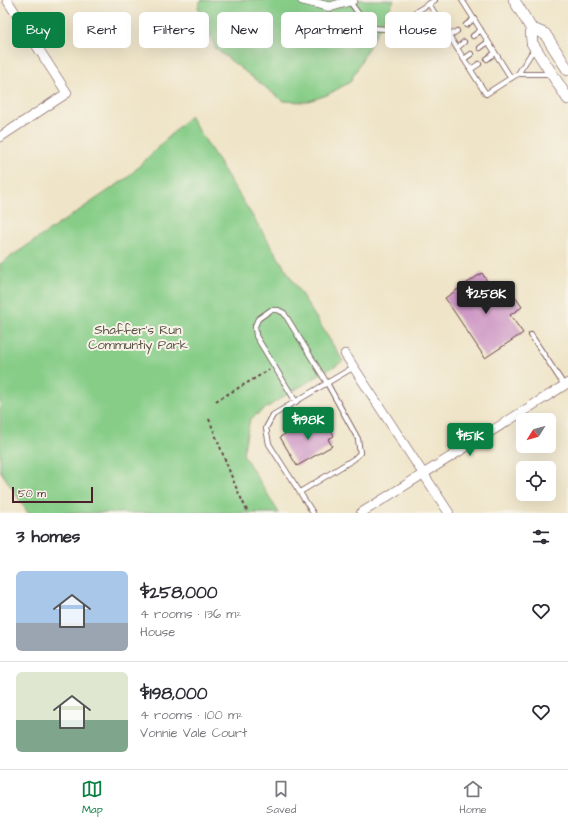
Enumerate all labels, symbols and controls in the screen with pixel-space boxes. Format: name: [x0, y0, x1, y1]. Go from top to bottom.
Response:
chip: Buy: [12, 12, 65, 48]
chip: Rent: [73, 12, 131, 48]
chip: Filters: [139, 12, 209, 48]
chip: New: [217, 12, 273, 48]
chip: Apartment: [281, 12, 377, 48]
chip: House: [385, 12, 451, 48]
pin: $258K: [458, 281, 514, 315]
text: $258K: [466, 285, 506, 303]
park label: Shaffer’s Run Communtiy Park: [88, 321, 188, 355]
pin: $198K: [280, 407, 336, 441]
text: $198K: [292, 411, 324, 429]
north arrow: [516, 413, 556, 453]
map controls: [516, 413, 556, 501]
pin: $151K: [442, 423, 498, 457]
text: $151K: [456, 427, 484, 445]
button: locate: [516, 461, 556, 501]
scale bar: [12, 485, 93, 504]
text: 50 m: [18, 486, 46, 501]
text: 3 homes: [16, 525, 80, 549]
icon: filters: [530, 526, 552, 548]
text: $258,000: [140, 581, 217, 605]
icon: home: [48, 587, 96, 635]
icon: heart: [530, 600, 552, 622]
text: 4 rooms · 136 m²: [140, 605, 241, 623]
text: House: [140, 623, 175, 641]
text: $198,000: [140, 682, 208, 706]
icon: home: [48, 688, 96, 736]
icon: heart: [530, 701, 552, 723]
text: 4 rooms · 100 m²: [140, 706, 243, 724]
text: Vonnie Vale Court: [140, 724, 247, 742]
tab: Map: [81, 778, 103, 817]
tab: Saved: [266, 778, 296, 817]
tab: Home: [459, 778, 487, 817]

